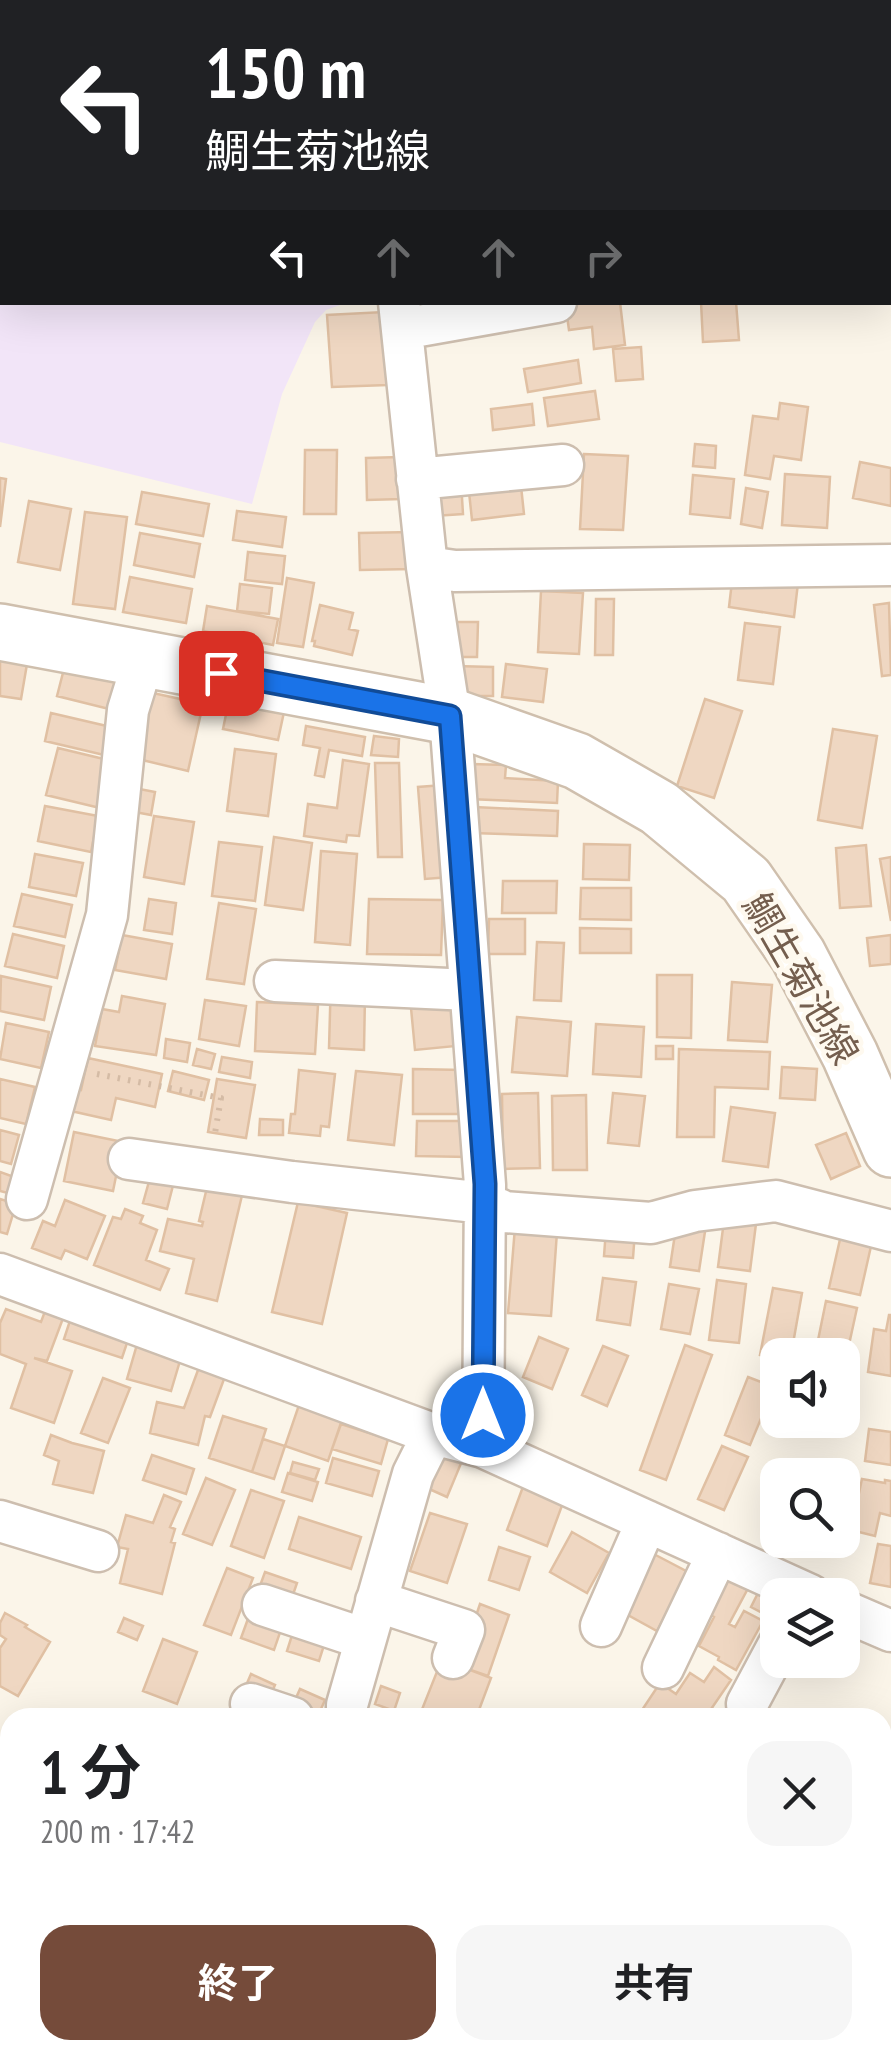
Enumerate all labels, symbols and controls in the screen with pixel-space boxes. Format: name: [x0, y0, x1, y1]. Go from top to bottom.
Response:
text: 150 m: [205, 27, 366, 117]
icon: left: [40, 40, 170, 170]
text: 鯛生菊池線: [205, 121, 430, 179]
icon: left: [261, 230, 316, 285]
icon: ahead: [366, 230, 421, 285]
icon: ahead: [471, 230, 526, 285]
icon: right: [576, 230, 631, 285]
pin: [179, 631, 264, 716]
icon: arrive: [194, 646, 249, 701]
street label: 鯛生菊池線: [733, 883, 871, 1073]
map controls: [760, 1338, 860, 1678]
button: sound: [760, 1338, 860, 1438]
position arrow: [431, 1363, 535, 1467]
button: search: [760, 1458, 860, 1558]
button: layers: [760, 1578, 860, 1678]
text: 1 分: [40, 1733, 141, 1811]
button: close: [747, 1741, 852, 1846]
text: 200 m · 17:42: [40, 1810, 195, 1852]
button: 終了: [40, 1925, 436, 2040]
button: 共有: [456, 1925, 852, 2040]

